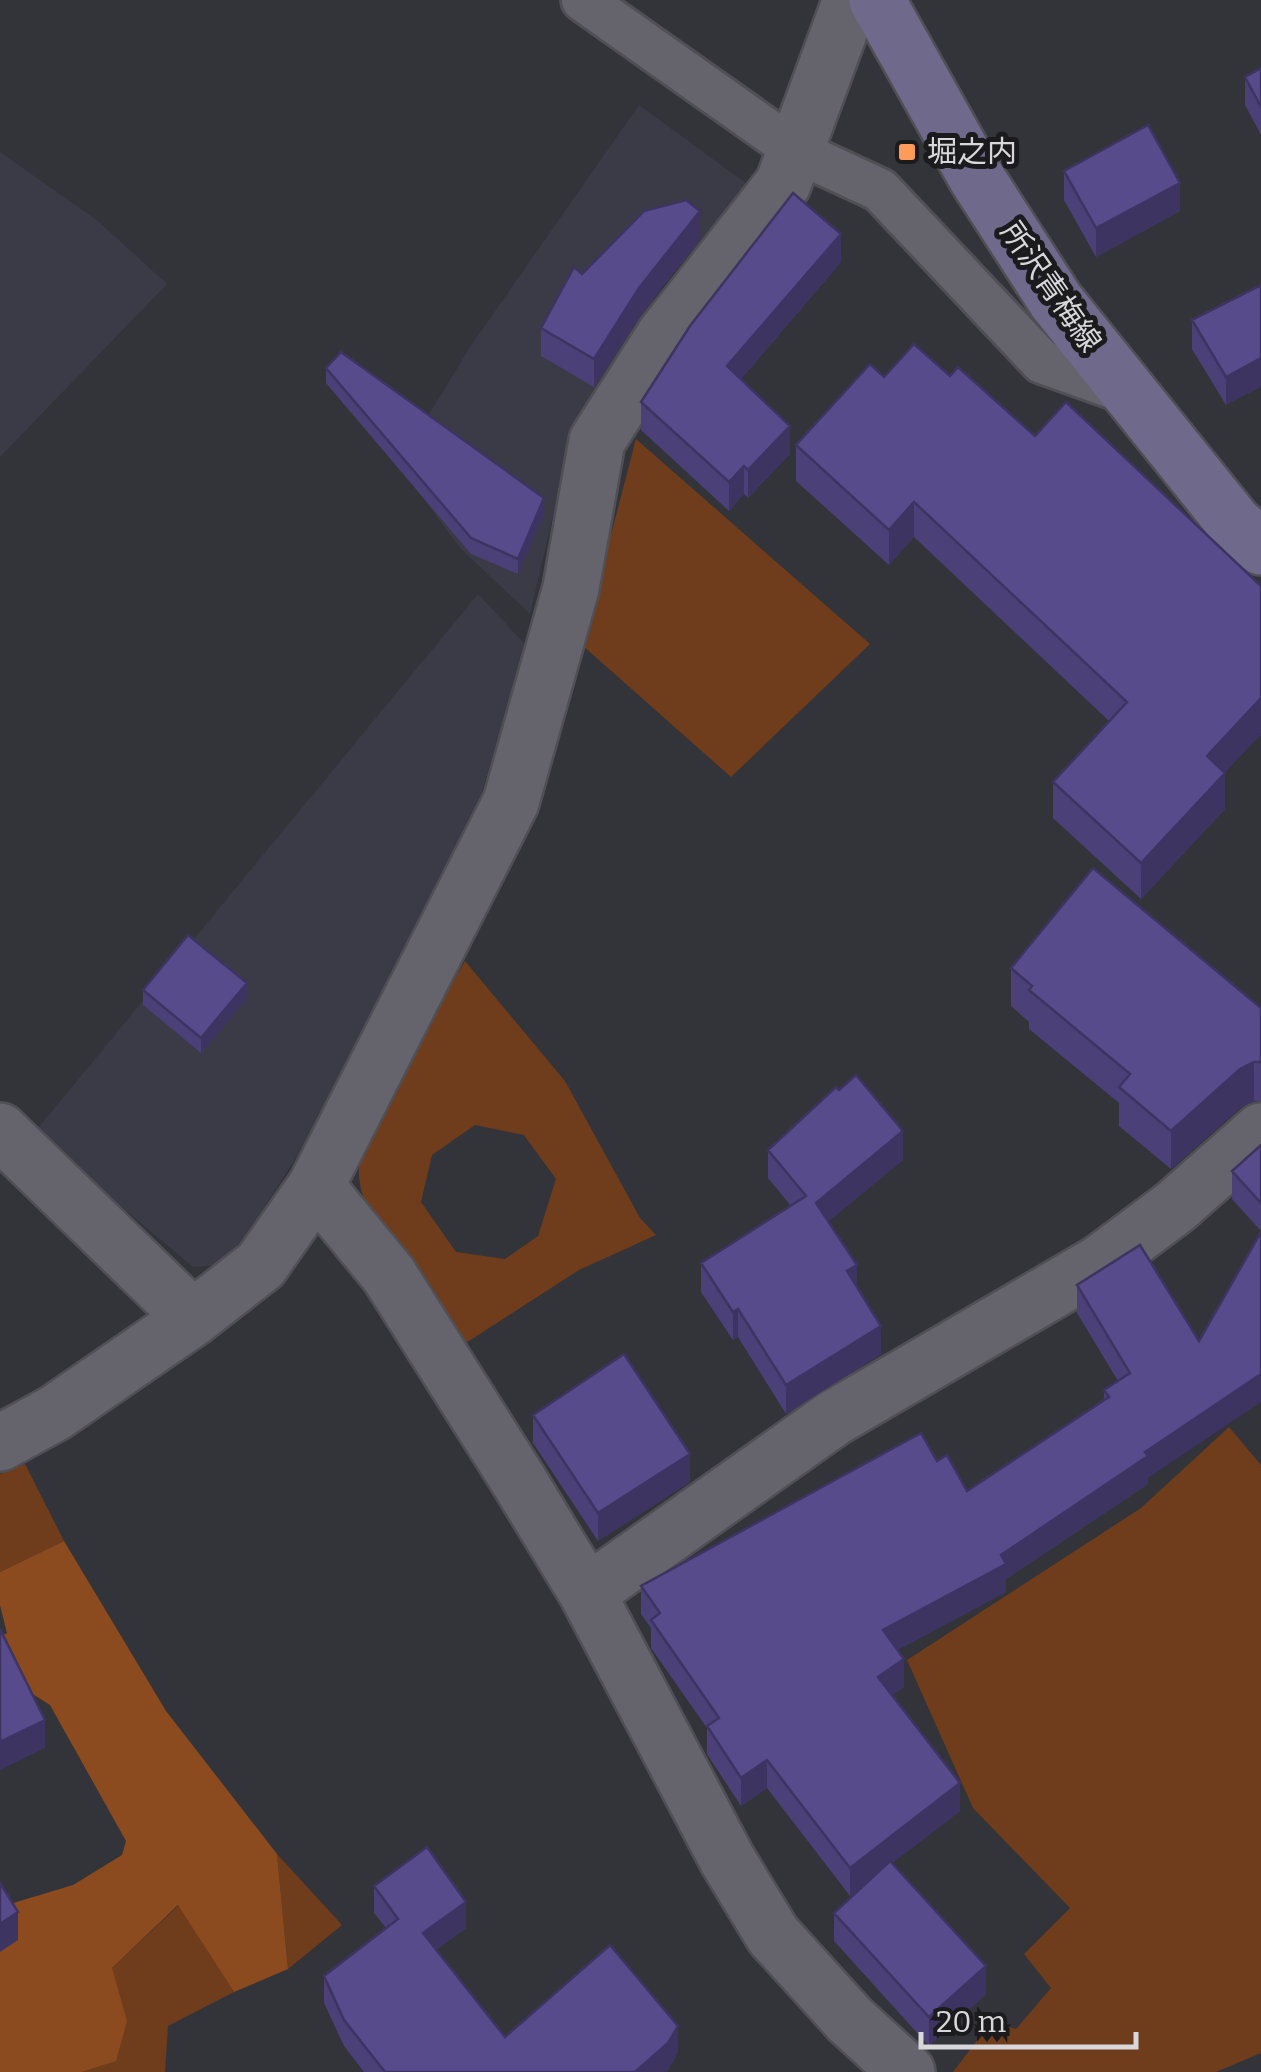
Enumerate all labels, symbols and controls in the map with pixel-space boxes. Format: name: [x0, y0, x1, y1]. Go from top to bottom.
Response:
place label: 堀之内: [927, 134, 1017, 170]
marker: 堀之内: [896, 141, 918, 163]
street label: 所沢青梅線: [993, 215, 1109, 359]
scale bar: [921, 1987, 1136, 2049]
text: 20 m: [936, 2004, 1007, 2040]

